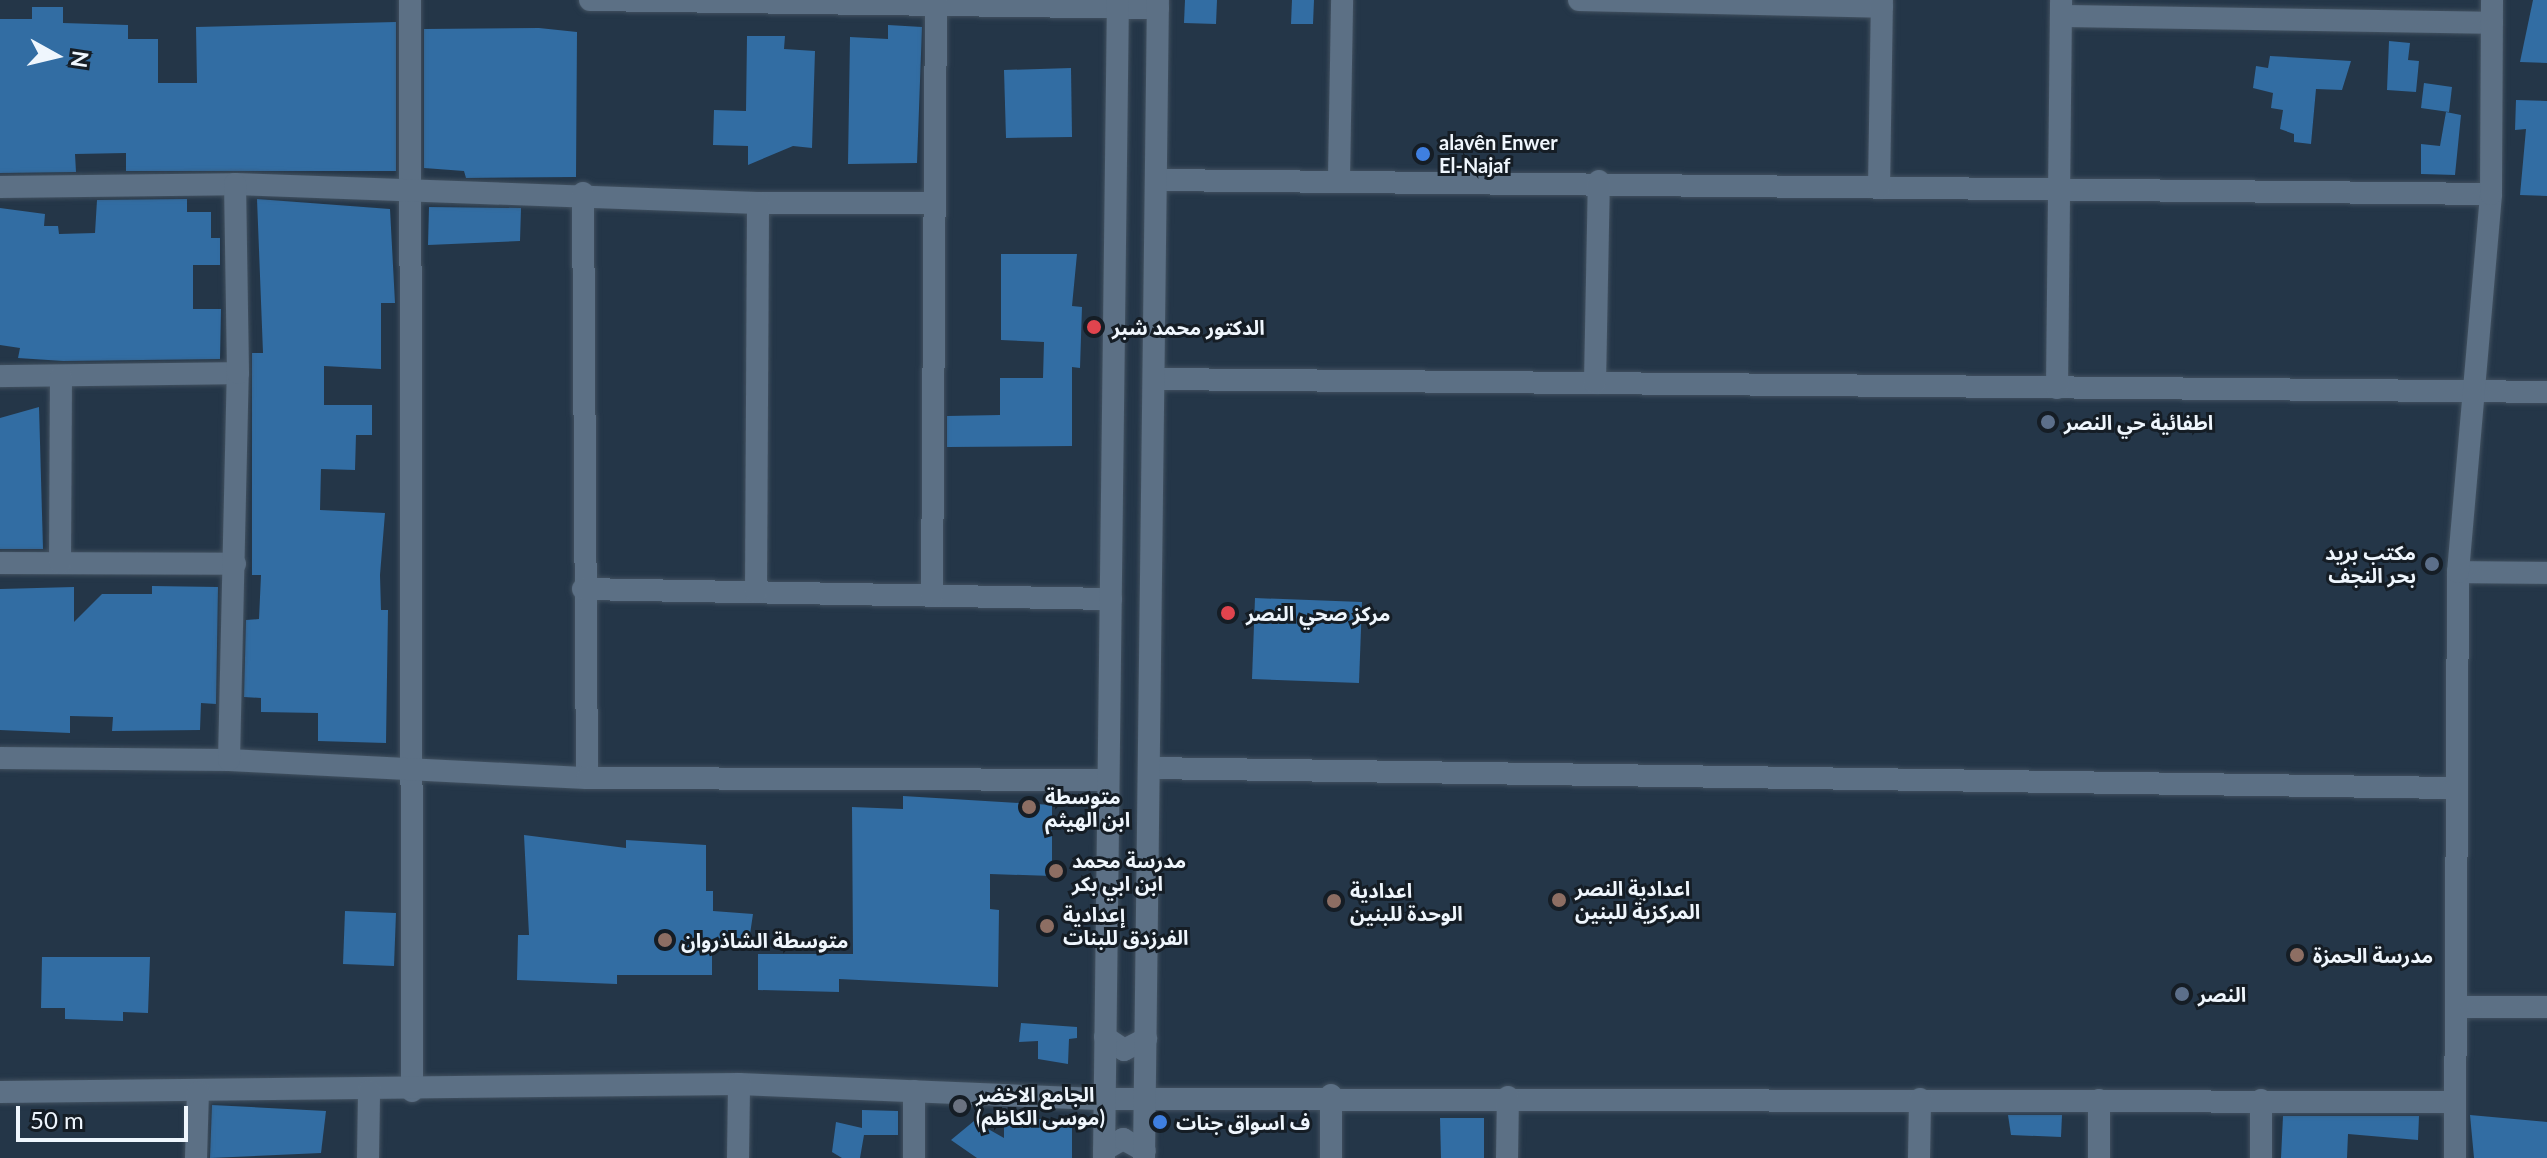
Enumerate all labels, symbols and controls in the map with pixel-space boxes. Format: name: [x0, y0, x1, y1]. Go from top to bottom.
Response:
north arrow: [16, 16, 96, 96]
text: N: [66, 49, 95, 70]
place label: alavên Enwer El-Najaf: [1439, 130, 1558, 177]
marker: alavên Enwer El-Najaf: [1414, 145, 1432, 163]
place label: الدكتور محمد شبر: [1112, 315, 1265, 339]
marker: الدكتور محمد شبر: [1083, 316, 1105, 338]
place label: اطفائية حي النصر: [2064, 410, 2213, 434]
marker: اطفائية حي النصر: [2039, 413, 2057, 431]
place label: مكتب بريد بحر النجف: [2325, 540, 2416, 587]
marker: مكتب بريد بحر النجف: [2423, 555, 2441, 573]
place label: مركز صحي النصر: [1246, 601, 1390, 625]
marker: مركز صحي النصر: [1217, 602, 1239, 624]
place label: متوسطة ابن الهيثم: [1045, 784, 1130, 831]
marker: متوسطة ابن الهيثم: [1020, 798, 1038, 816]
place label: مدرسة محمد ابن ابي بكر: [1072, 848, 1186, 895]
marker: مدرسة محمد ابن ابي بكر: [1047, 862, 1065, 880]
place label: اعدادية النصر المركزية للبنين: [1575, 876, 1700, 923]
place label: اعدادية الوحدة للبنين: [1350, 878, 1463, 925]
marker: اعدادية النصر المركزية للبنين: [1550, 891, 1568, 909]
marker: اعدادية الوحدة للبنين: [1325, 892, 1343, 910]
place label: إعدادية الفرزدق للبنات: [1063, 902, 1188, 949]
marker: إعدادية الفرزدق للبنات: [1038, 917, 1056, 935]
place label: متوسطة الشاذروان: [681, 928, 848, 952]
marker: متوسطة الشاذروان: [656, 931, 674, 949]
place label: مدرسة الحمزة: [2313, 943, 2433, 967]
marker: مدرسة الحمزة: [2288, 946, 2306, 964]
place label: النصر: [2198, 982, 2246, 1006]
marker: النصر: [2173, 985, 2191, 1003]
place label: الجامع الاخضر (موسى الكاظم): [976, 1082, 1105, 1129]
scale bar: [20, 1090, 192, 1140]
marker: الجامع الاخضر (موسى الكاظم): [951, 1097, 969, 1115]
text: 50 m: [30, 1105, 84, 1134]
place label: ف اسواق جنات: [1176, 1110, 1310, 1134]
marker: ف اسواق جنات: [1151, 1113, 1169, 1131]

